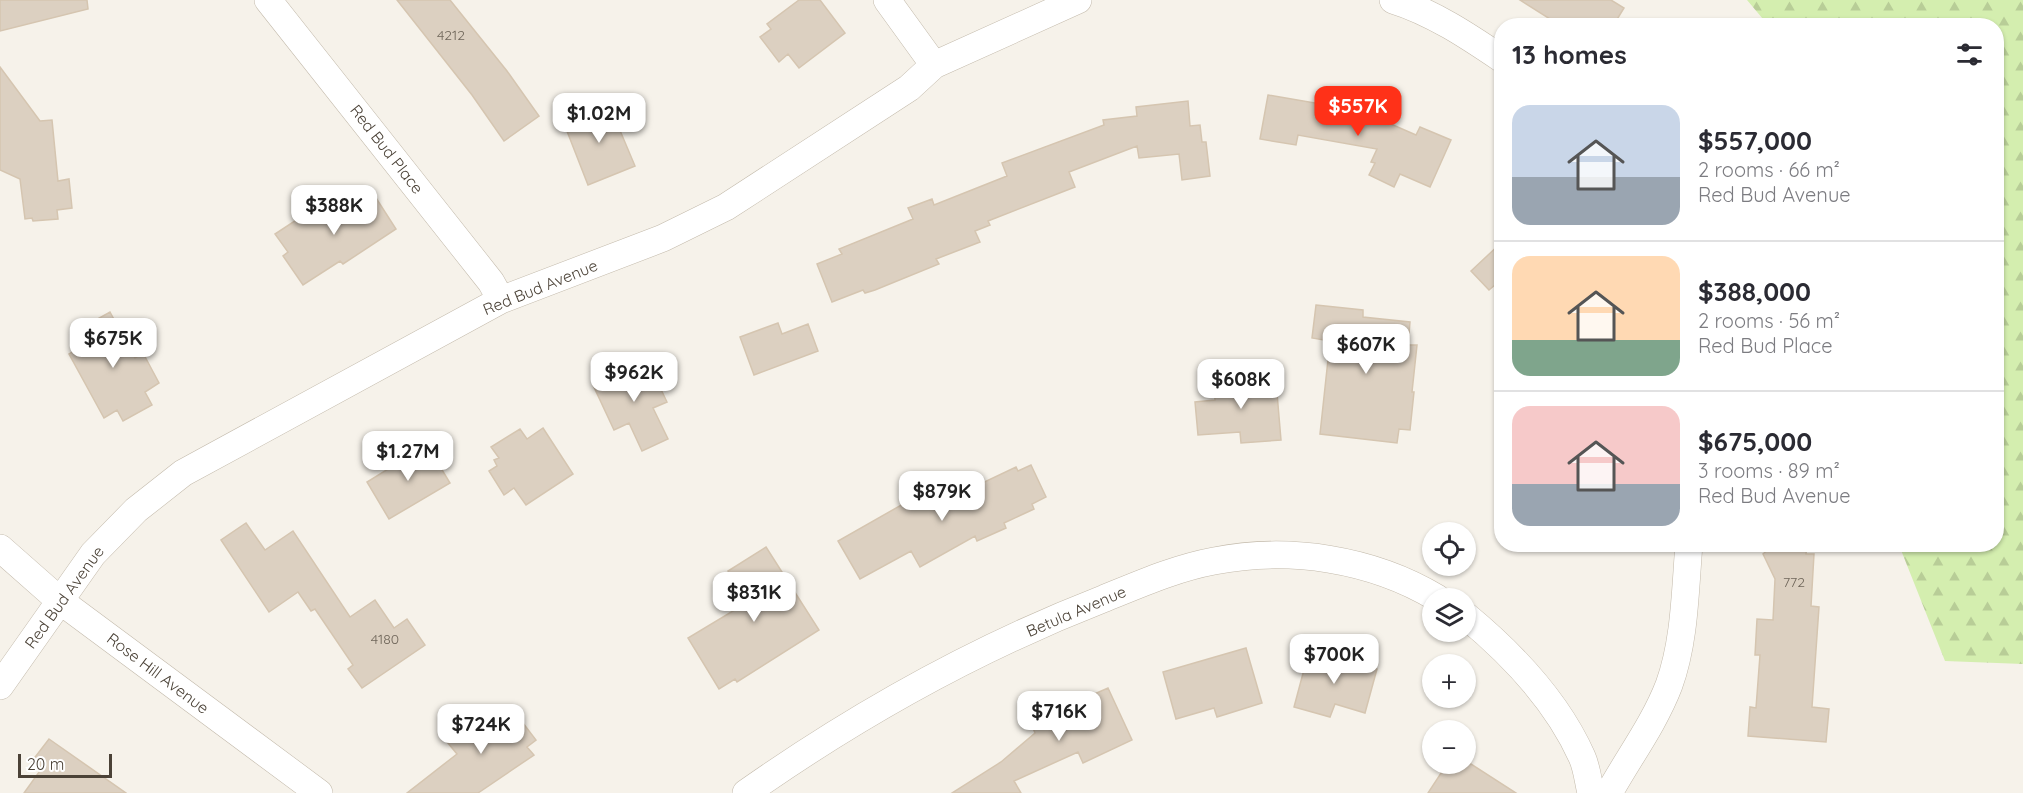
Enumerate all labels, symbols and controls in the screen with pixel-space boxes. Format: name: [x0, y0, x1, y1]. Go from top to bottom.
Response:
house number: 4212: [437, 26, 465, 44]
text: 13 homes: [1512, 38, 1627, 71]
icon: filters: [1953, 38, 1986, 71]
pin: $557K: [1316, 86, 1400, 137]
pin: $1.02M: [550, 93, 648, 144]
text: $557K: [1328, 93, 1388, 118]
street label: Red Bud Place: [346, 100, 428, 198]
text: $1.02M: [567, 100, 631, 125]
text: $557,000: [1698, 124, 1812, 157]
icon: home: [1560, 129, 1632, 201]
text: 2 rooms · 66 m²: [1698, 157, 1840, 182]
text: Red Bud Avenue: [1698, 182, 1851, 207]
pin: $388K: [292, 185, 376, 236]
text: $388K: [305, 192, 363, 217]
street label: Red Bud Avenue: [480, 255, 600, 319]
text: $388,000: [1698, 275, 1811, 308]
icon: home: [1560, 280, 1632, 352]
text: 2 rooms · 56 m²: [1698, 308, 1840, 333]
pin: $675K: [71, 318, 155, 369]
pin: $607K: [1324, 324, 1408, 375]
text: $675K: [84, 325, 142, 350]
text: $607K: [1337, 331, 1395, 356]
text: Red Bud Place: [1698, 333, 1832, 358]
pin: $962K: [592, 352, 676, 403]
text: $962K: [605, 359, 663, 384]
pin: $608K: [1199, 359, 1283, 410]
text: $608K: [1211, 366, 1271, 391]
text: $675,000: [1698, 425, 1812, 458]
icon: home: [1560, 430, 1632, 502]
pin: $1.27M: [359, 431, 457, 482]
text: $1.27M: [376, 438, 440, 463]
text: 3 rooms · 89 m²: [1698, 458, 1840, 483]
pin: $879K: [900, 471, 984, 522]
text: $879K: [913, 478, 971, 503]
text: Red Bud Avenue: [1698, 483, 1851, 508]
map controls: [1422, 522, 1476, 774]
button: locate: [1422, 522, 1476, 576]
street label: Red Bud Avenue: [20, 542, 108, 652]
pin: $831K: [712, 572, 796, 623]
house number: 772: [1783, 573, 1805, 591]
text: $831K: [727, 579, 781, 604]
street label: Betula Avenue: [1023, 581, 1129, 641]
button: layers: [1422, 588, 1476, 642]
street label: Rose Hill Avenue: [103, 628, 213, 718]
house number: 4180: [371, 630, 399, 648]
pin: $700K: [1292, 634, 1376, 685]
text: $700K: [1304, 641, 1364, 666]
button: +: [1422, 654, 1476, 708]
pin: $716K: [1017, 691, 1101, 742]
text: $716K: [1031, 698, 1087, 723]
pin: $724K: [439, 704, 523, 755]
text: $724K: [451, 711, 511, 736]
button: −: [1422, 720, 1476, 774]
scale bar: [18, 751, 112, 778]
text: 20 m: [27, 754, 64, 774]

